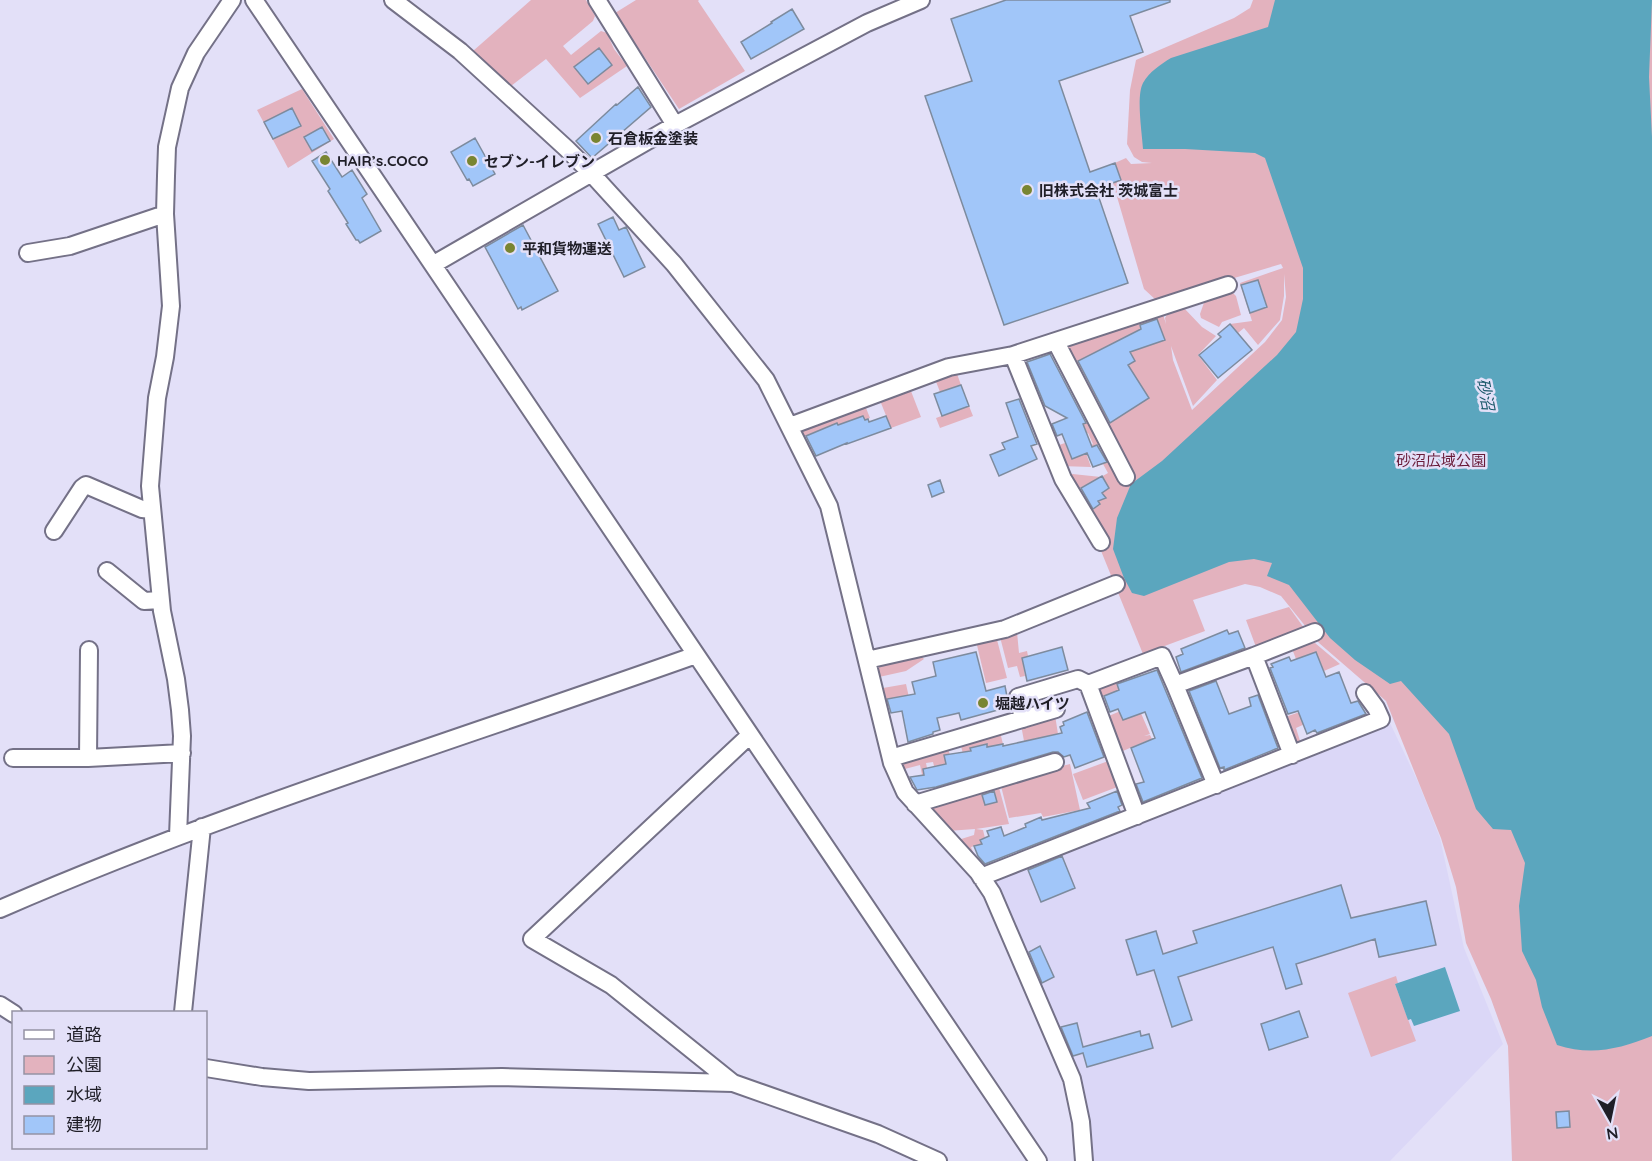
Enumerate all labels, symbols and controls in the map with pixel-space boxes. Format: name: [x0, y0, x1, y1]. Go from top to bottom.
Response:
place label: 石倉板金塗装: [608, 129, 698, 148]
marker: 石倉板金塗装: [589, 131, 603, 145]
place label: HAIR’s.COCO: [337, 151, 428, 170]
place label: セブン-イレブン: [484, 152, 595, 171]
marker: HAIR’s.COCO: [318, 153, 332, 167]
marker: セブン-イレブン: [465, 154, 479, 168]
place label: 旧株式会社 茨城富士: [1039, 181, 1178, 200]
marker: 旧株式会社 茨城富士: [1020, 183, 1034, 197]
place label: 平和貨物運送: [522, 239, 612, 258]
marker: 平和貨物運送: [503, 241, 517, 255]
water label: 砂沼: [1473, 376, 1499, 414]
park label: 砂沼広域公園: [1396, 451, 1486, 470]
place label: 堀越ハイツ: [995, 694, 1070, 713]
marker: 堀越ハイツ: [976, 696, 990, 710]
legend: [12, 1011, 207, 1149]
text: 道路: [66, 1023, 102, 1046]
text: 公園: [66, 1053, 102, 1076]
text: 水域: [66, 1083, 102, 1106]
north arrow: [1580, 1089, 1640, 1149]
text: 建物: [66, 1113, 102, 1136]
text: N: [1605, 1123, 1620, 1145]

